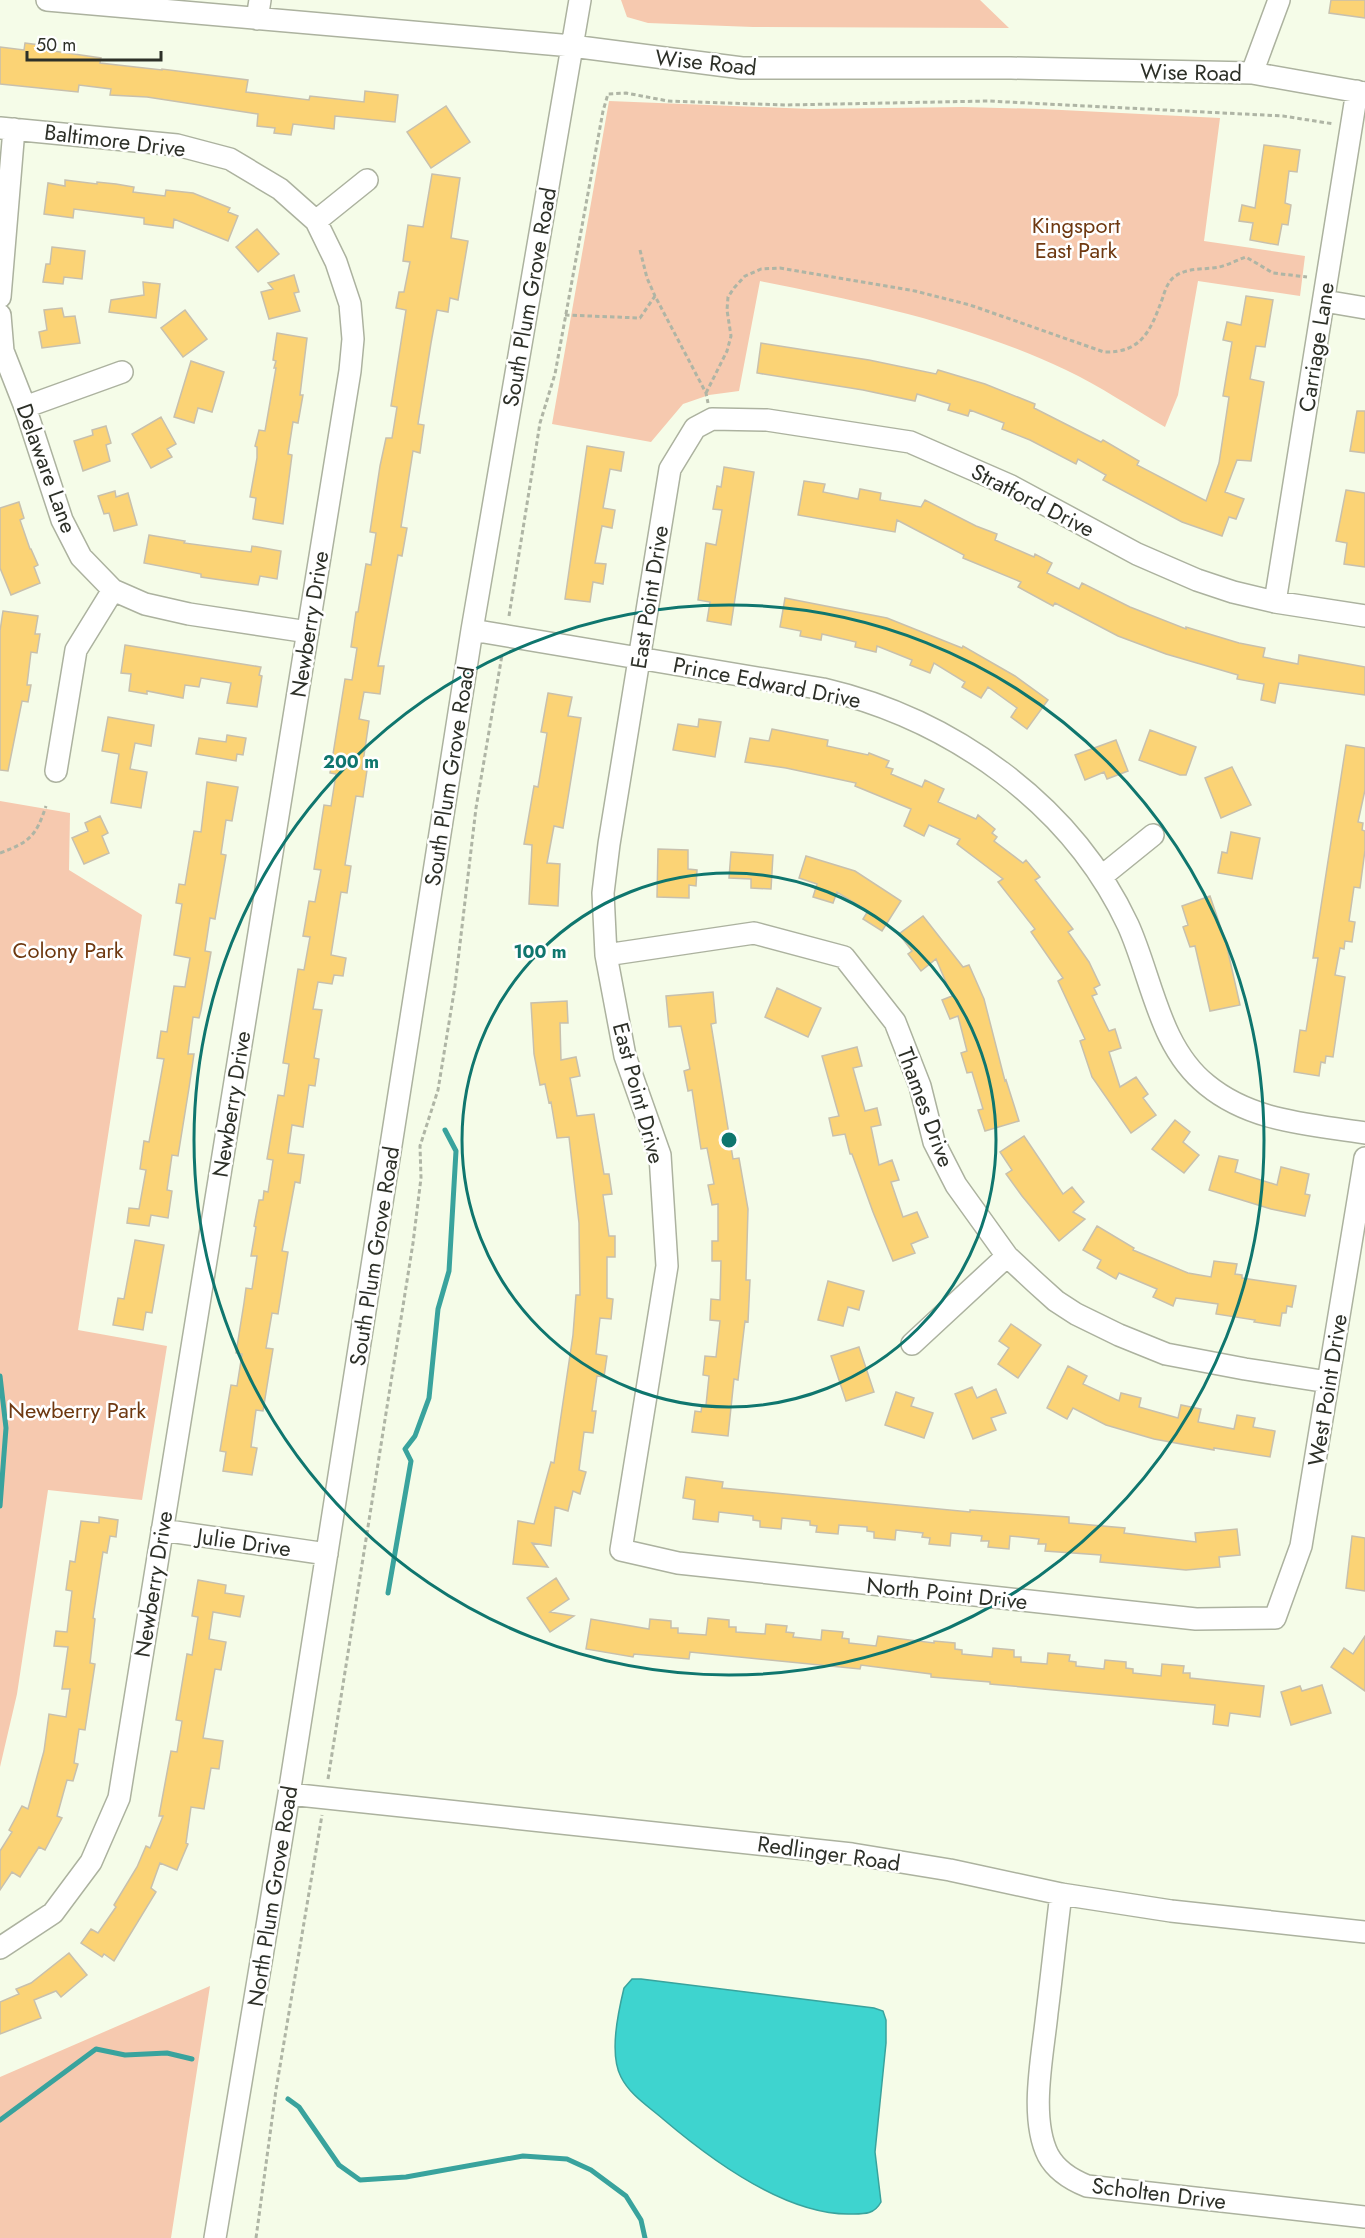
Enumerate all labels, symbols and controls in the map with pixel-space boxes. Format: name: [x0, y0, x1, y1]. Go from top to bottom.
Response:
scale bar: [27, 24, 160, 62]
text: 50 m: [36, 32, 76, 58]
street label: Wise Road: [654, 41, 758, 83]
street label: Wise Road: [1140, 55, 1242, 89]
street label: Baltimore Drive: [43, 115, 187, 165]
street label: South Plum Grove Road: [494, 185, 564, 409]
park label: Kingsport East Park: [1032, 209, 1121, 266]
street label: Carriage Lane: [1290, 280, 1342, 414]
street label: Delaware Lane: [9, 399, 85, 537]
street label: Stratford Drive: [966, 455, 1100, 545]
street label: East Point Drive: [622, 523, 676, 671]
street label: Newberry Drive: [282, 548, 336, 700]
street label: Prince Edward Drive: [670, 648, 864, 716]
street label: South Plum Grove Road: [416, 664, 482, 888]
text: 200 m: [323, 749, 379, 775]
park label: Colony Park: [12, 934, 124, 966]
text: 100 m: [513, 939, 567, 965]
street label: East Point Drive: [605, 1019, 673, 1167]
street label: Newberry Drive: [204, 1028, 258, 1180]
street label: Thames Drive: [890, 1043, 962, 1171]
centre of rings: [719, 1130, 739, 1150]
street label: South Plum Grove Road: [341, 1144, 407, 1368]
street label: West Point Drive: [1299, 1312, 1355, 1468]
park label: Newberry Park: [8, 1394, 146, 1426]
street label: Newberry Drive: [126, 1508, 180, 1660]
street label: Julie Drive: [192, 1519, 293, 1564]
street label: North Point Drive: [865, 1569, 1029, 1617]
street label: North Plum Grove Road: [239, 1783, 305, 2009]
street label: Redlinger Road: [755, 1827, 903, 1879]
street label: Scholten Drive: [1090, 2169, 1228, 2217]

